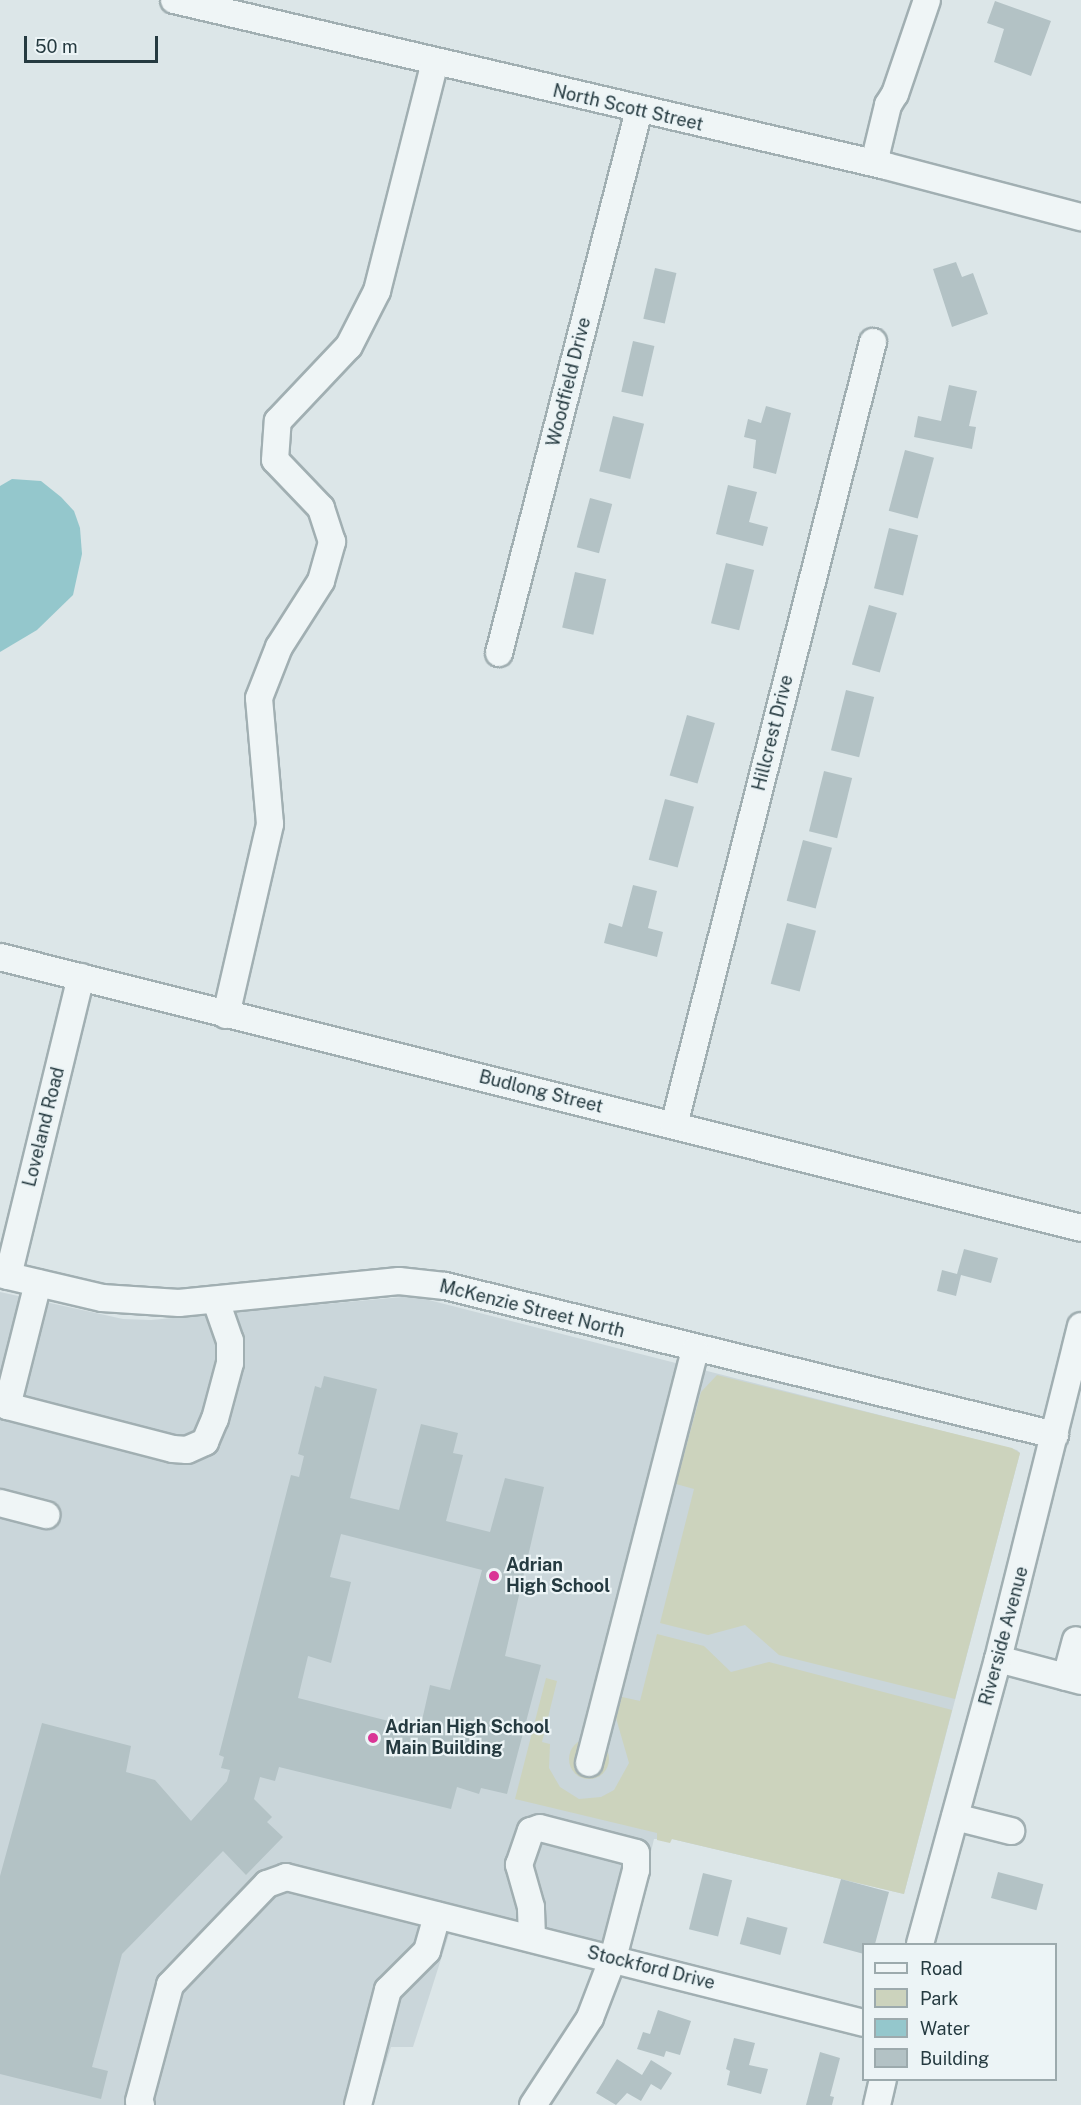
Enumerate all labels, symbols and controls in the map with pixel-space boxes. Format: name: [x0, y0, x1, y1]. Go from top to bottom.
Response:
scale bar: [27, 24, 160, 62]
text: 50 m: [35, 36, 78, 57]
street label: North Scott Street: [551, 80, 705, 136]
street label: Woodfield Drive: [543, 315, 595, 449]
street label: Hillcrest Drive: [748, 673, 798, 793]
street label: Loveland Road: [19, 1065, 69, 1189]
street label: Budlong Street: [477, 1066, 605, 1118]
street label: McKenzie Street North: [437, 1276, 627, 1342]
place label: Adrian High School: [506, 1555, 610, 1598]
street label: Riverside Avenue: [975, 1564, 1033, 1708]
marker: Adrian High School: [487, 1569, 501, 1583]
place label: Adrian High School Main Building: [385, 1717, 550, 1760]
marker: Adrian High School Main Building: [366, 1731, 380, 1745]
street label: Stockford Drive: [585, 1942, 717, 1994]
legend: [862, 1943, 1057, 2081]
text: Road: [920, 1958, 963, 1979]
text: Park: [920, 1988, 958, 2009]
text: Water: [920, 2018, 970, 2039]
text: Building: [920, 2048, 989, 2069]

